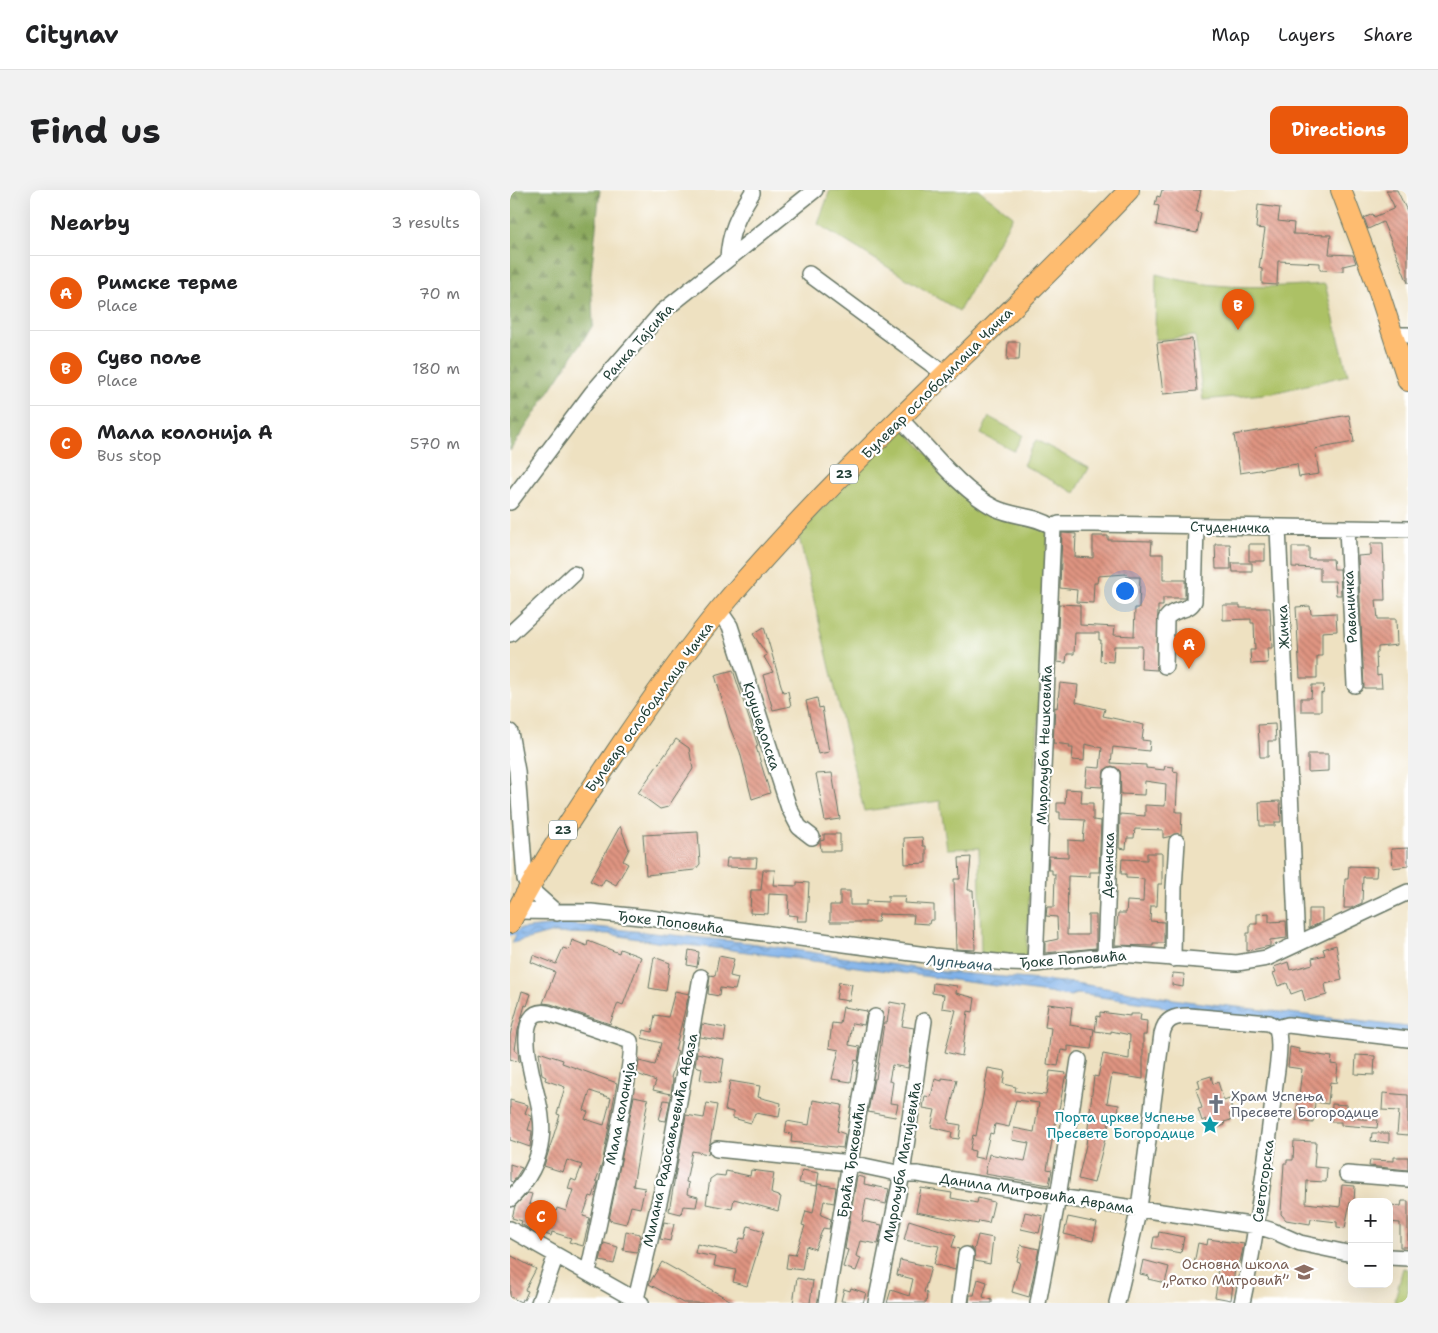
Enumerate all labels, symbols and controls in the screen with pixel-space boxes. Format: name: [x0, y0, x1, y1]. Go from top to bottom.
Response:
text: Citynav: [25, 19, 119, 51]
text: Map: [1212, 23, 1250, 47]
text: Layers: [1278, 23, 1335, 47]
text: Share: [1363, 23, 1413, 47]
button: Directions: [1270, 106, 1408, 154]
text: Find us: [30, 107, 161, 154]
text: Nearby: [50, 209, 130, 237]
text: 3 results: [391, 212, 460, 233]
text: Римске терме: [97, 270, 238, 295]
text: A: [60, 283, 72, 304]
text: 70 m: [419, 283, 460, 304]
pin: B: [1222, 289, 1254, 330]
text: Place: [97, 295, 138, 316]
street label: Ранка Тајсића: [599, 300, 677, 384]
street label: Булевар ослободилаца Чачка: [858, 304, 1016, 462]
text: Суво поље: [97, 345, 201, 370]
text: B: [61, 358, 71, 379]
text: 180 m: [412, 358, 460, 379]
text: Place: [97, 370, 138, 391]
text: Мала колонија А: [97, 420, 273, 445]
text: C: [61, 433, 71, 454]
text: 570 m: [410, 433, 460, 454]
text: Bus stop: [97, 445, 162, 466]
road number: 23: [830, 464, 858, 484]
street label: Студеничка: [1190, 517, 1270, 537]
street label: Раваничка: [1339, 570, 1361, 644]
your location: [1112, 578, 1138, 604]
street label: Жичка: [1273, 604, 1293, 650]
street label: Булевар ослободилаца Чачка: [581, 618, 717, 796]
pin: A: [1173, 628, 1205, 669]
street label: Мирољуба Нешковића: [1032, 665, 1056, 825]
street label: Крушедолска: [739, 680, 785, 773]
road number: 23: [549, 820, 577, 840]
street label: Дечанска: [1098, 832, 1118, 898]
street label: Ђоке Поповића: [617, 907, 726, 937]
street label: Ђоке Поповића: [1019, 946, 1127, 972]
water label: Лупњача: [925, 950, 994, 976]
street label: Милана Радосављевића Абаза: [639, 1031, 702, 1249]
street label: Мала колонија: [601, 1060, 639, 1166]
street label: Мирољуба Матијевића: [879, 1080, 925, 1244]
place label: Храм Успења Пресвете Богородице: [1231, 1087, 1379, 1121]
church icon: Храм Успења Пресвете Богородице: [1205, 1093, 1227, 1115]
street label: Браћа Ђоковићи: [833, 1101, 869, 1219]
place label: Порта цркве Успење Пресвете Богородице: [1047, 1108, 1195, 1142]
place icon: Порта цркве Успење Пресвете Богородице: [1199, 1114, 1221, 1136]
street label: Светогорска: [1248, 1138, 1278, 1223]
street label: Данила Митровића Аврама: [939, 1169, 1136, 1217]
map controls: [1348, 1198, 1393, 1288]
button: +: [1348, 1198, 1393, 1243]
pin: C: [525, 1200, 557, 1241]
button: −: [1348, 1243, 1393, 1288]
place label: Основна школа „Ратко Митровић”: [1162, 1255, 1289, 1289]
school or university icon: Основна школа „Ратко Митровић”: [1293, 1261, 1315, 1283]

